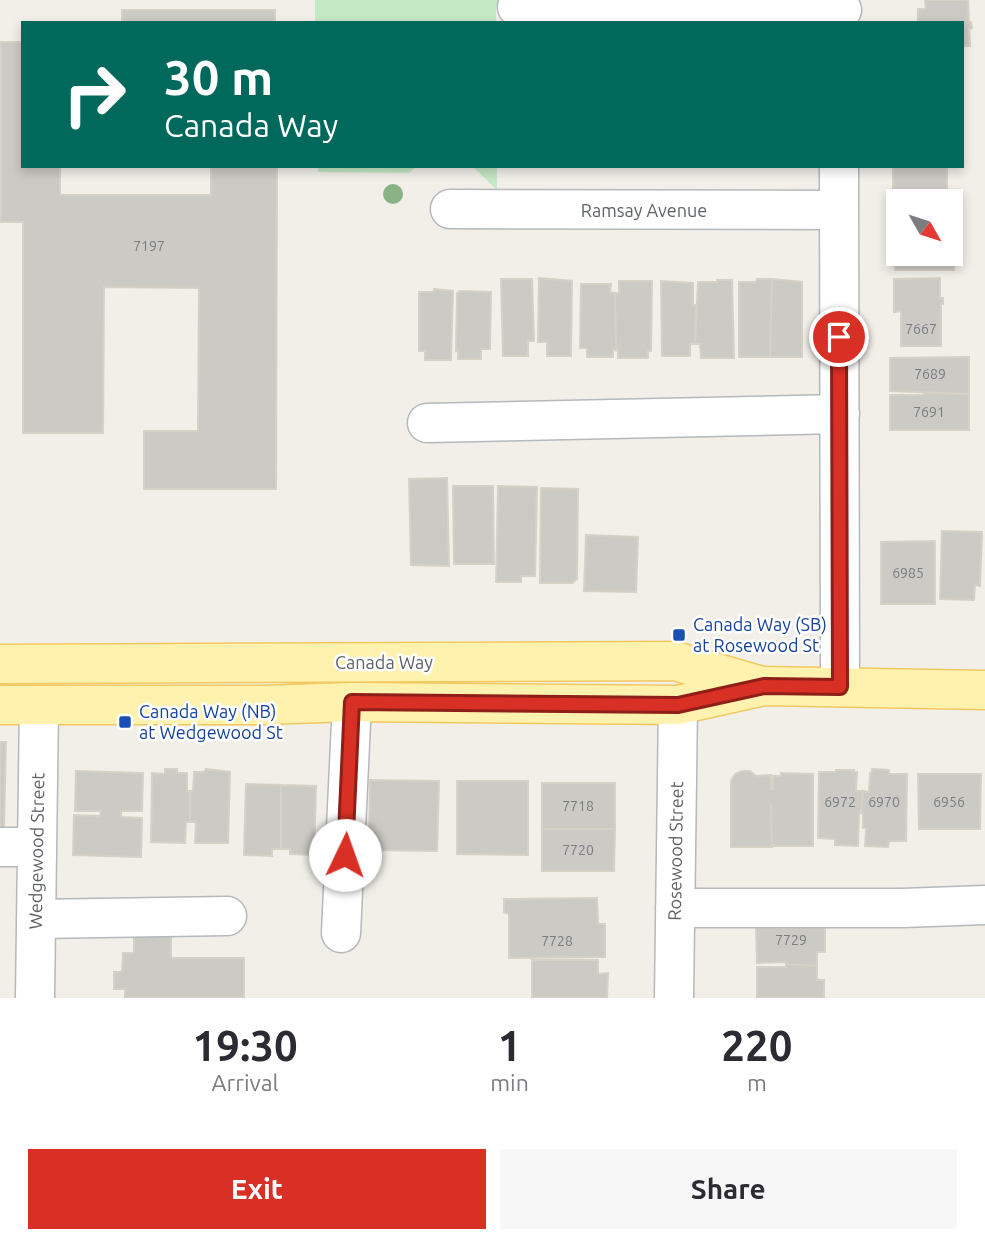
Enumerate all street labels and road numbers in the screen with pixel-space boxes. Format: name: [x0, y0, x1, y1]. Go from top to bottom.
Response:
street label: Ramsay Avenue: [581, 200, 707, 220]
street label: Canada Way: [335, 652, 433, 672]
street label: Wedgewood Street: [25, 772, 47, 930]
street label: Rosewood Street: [664, 781, 686, 921]

